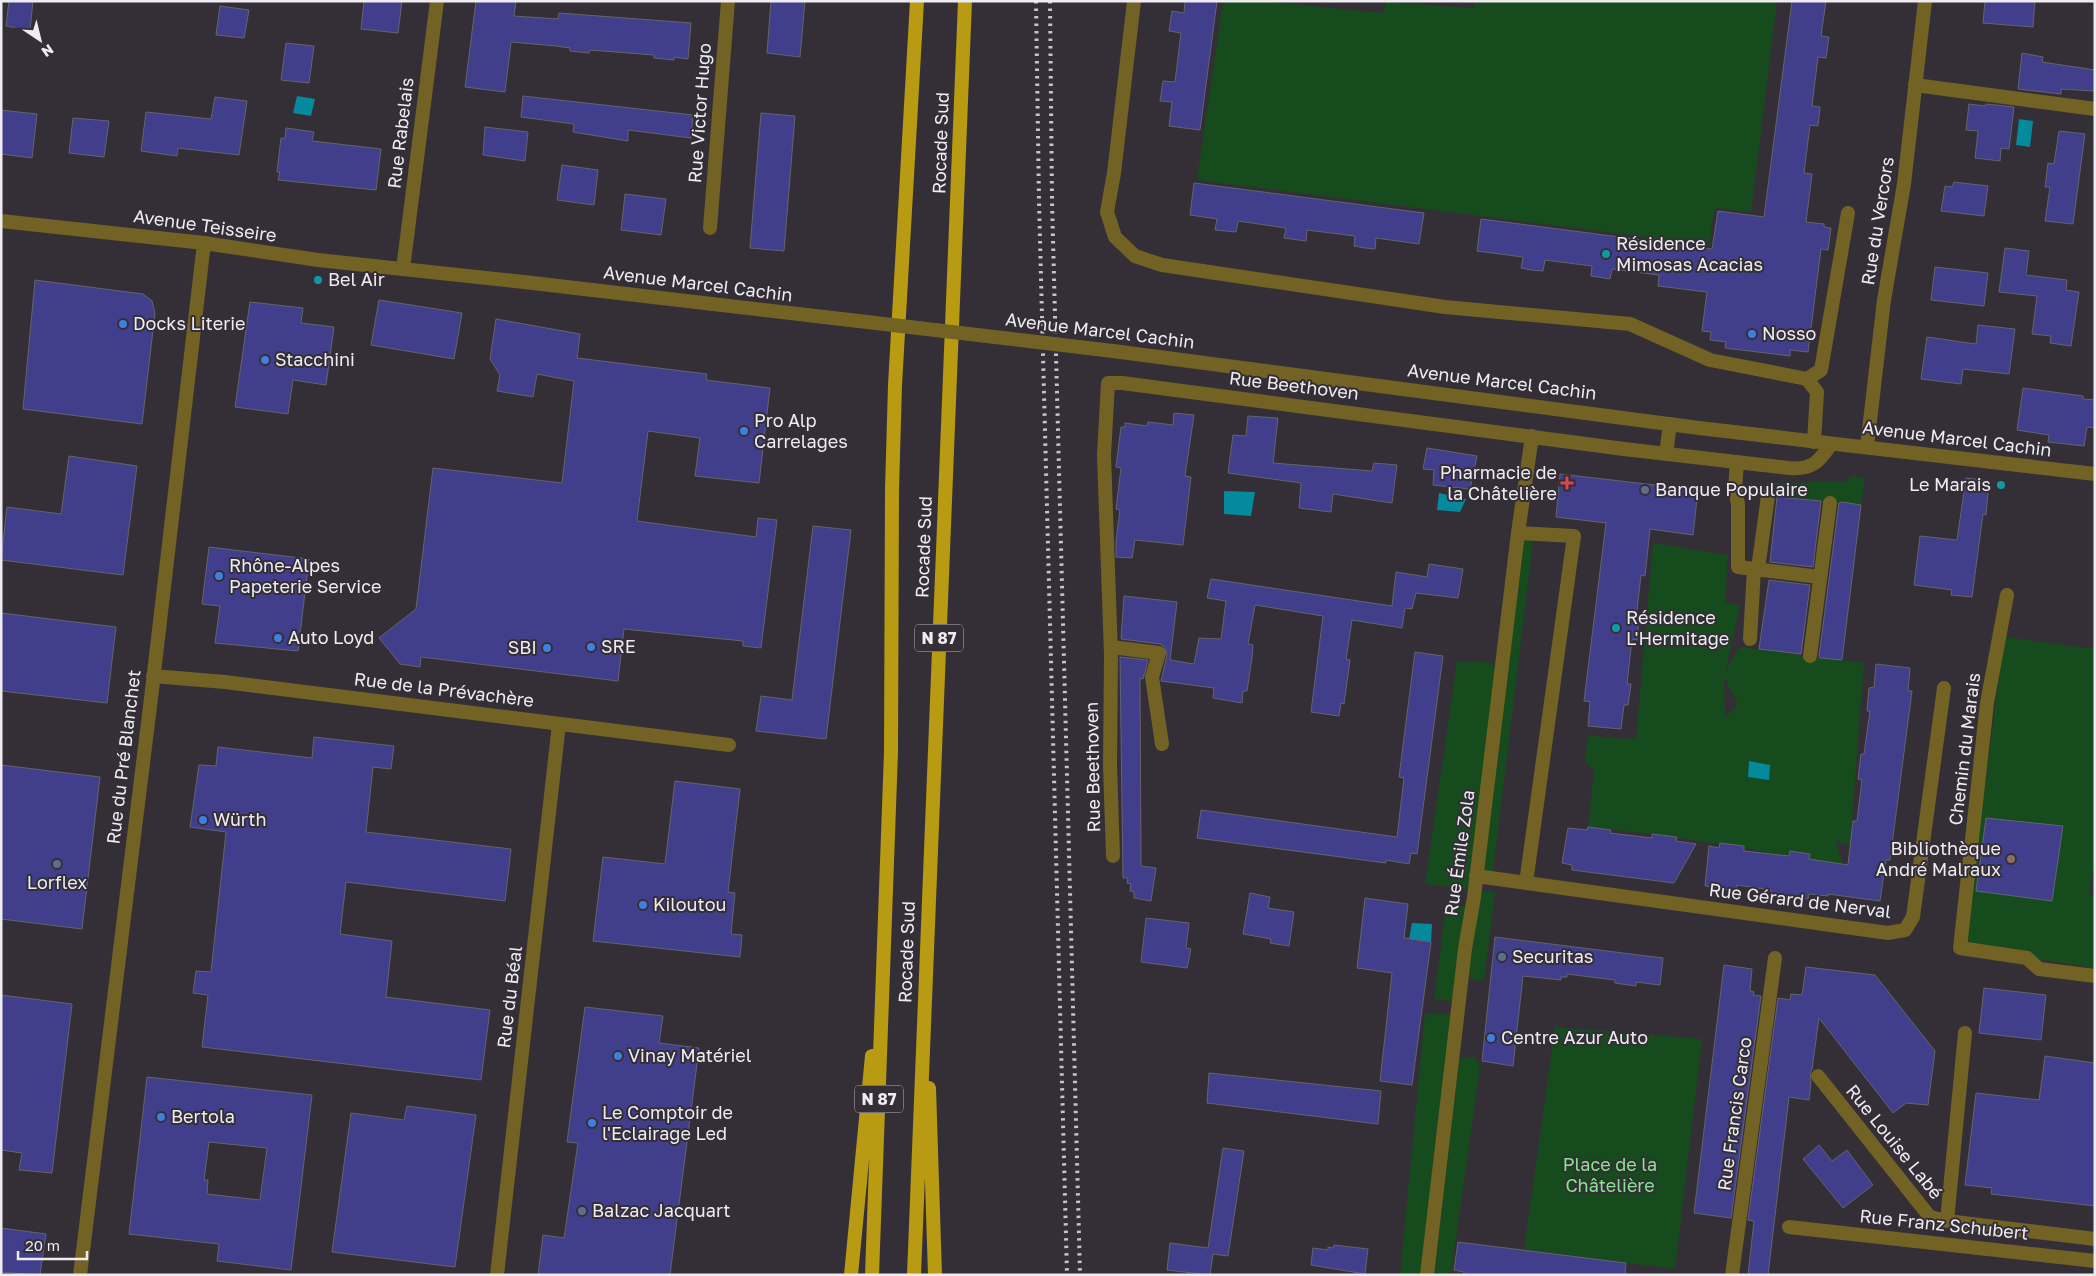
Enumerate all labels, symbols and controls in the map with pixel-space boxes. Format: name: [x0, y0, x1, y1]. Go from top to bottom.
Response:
north arrow: [15, 15, 65, 65]
text: N: [39, 41, 57, 61]
street label: Rue Victor Hugo: [683, 42, 715, 184]
street label: Rue Rabelais: [382, 76, 418, 190]
street label: Rocade Sud: [927, 91, 953, 194]
street label: Rue du Vercors: [1856, 155, 1898, 287]
street label: Avenue Teisseire: [132, 204, 278, 246]
place label: Résidence Mimosas Acacias: [1616, 232, 1763, 275]
marker: Résidence Mimosas Acacias: [1600, 248, 1612, 260]
street label: Avenue Marcel Cachin: [602, 260, 794, 306]
place label: Bel Air: [328, 268, 385, 290]
marker: Bel Air: [312, 274, 324, 286]
street label: Avenue Marcel Cachin: [1004, 307, 1196, 353]
place label: Docks Literie: [133, 312, 245, 334]
marker: Docks Literie: [117, 318, 129, 330]
place label: Nosso: [1762, 322, 1816, 344]
marker: Nosso: [1746, 328, 1758, 340]
place label: Stacchini: [275, 348, 355, 370]
marker: Stacchini: [259, 354, 271, 366]
street label: Avenue Marcel Cachin: [1406, 358, 1598, 404]
street label: Rue Beethoven: [1228, 366, 1360, 404]
place label: Pro Alp Carrelages: [754, 409, 848, 452]
street label: Avenue Marcel Cachin: [1861, 415, 2053, 461]
marker: Pro Alp Carrelages: [738, 425, 750, 437]
place label: Pharmacie de la Châtelière: [1440, 461, 1557, 504]
place label: Le Marais: [1909, 473, 1991, 495]
marker: Pharmacie de la Châtelière: [1561, 477, 1573, 489]
place label: Banque Populaire: [1655, 478, 1808, 500]
marker: Le Marais: [1995, 479, 2007, 491]
marker: Banque Populaire: [1639, 484, 1651, 496]
street label: Rocade Sud: [910, 495, 936, 598]
place label: Rhône-Alpes Papeterie Service: [229, 554, 381, 597]
marker: Rhône-Alpes Papeterie Service: [213, 570, 225, 582]
place label: Résidence L'Hermitage: [1626, 606, 1729, 649]
marker: Résidence L'Hermitage: [1610, 622, 1622, 634]
road number: N 87: [915, 624, 963, 651]
place label: Auto Loyd: [288, 626, 374, 648]
marker: Auto Loyd: [272, 632, 284, 644]
place label: SRE: [601, 635, 636, 657]
place label: SBI: [508, 636, 537, 658]
marker: SRE: [585, 641, 597, 653]
marker: SBI: [541, 642, 553, 654]
street label: Rue de la Prévachère: [353, 667, 535, 711]
street label: Rue du Pré Blanchet: [101, 669, 145, 845]
street label: Chemin du Marais: [1944, 671, 1984, 826]
street label: Rue Beethoven: [1080, 702, 1104, 832]
street label: Rue Émile Zola: [1439, 788, 1479, 917]
place label: Würth: [213, 808, 266, 830]
marker: Würth: [197, 814, 209, 826]
place label: Bibliothèque André Malraux: [1876, 837, 2001, 880]
marker: Bibliothèque André Malraux: [2005, 853, 2017, 865]
marker: Lorflex: [51, 858, 63, 870]
place label: Lorflex: [27, 871, 87, 893]
street label: Rue Gérard de Nerval: [1708, 878, 1893, 922]
place label: Kiloutou: [653, 893, 726, 915]
marker: Kiloutou: [637, 899, 649, 911]
street label: Rocade Sud: [893, 900, 919, 1003]
street label: Rue du Béal: [492, 944, 526, 1049]
place label: Securitas: [1512, 945, 1593, 967]
marker: Securitas: [1496, 951, 1508, 963]
place label: Centre Azur Auto: [1501, 1026, 1648, 1048]
marker: Centre Azur Auto: [1485, 1032, 1497, 1044]
street label: Rue Francis Carco: [1712, 1036, 1756, 1192]
place label: Vinay Matériel: [628, 1044, 752, 1066]
marker: Vinay Matériel: [612, 1050, 624, 1062]
street label: Rue Louise Labé: [1842, 1080, 1948, 1203]
road number: N 87: [855, 1086, 903, 1112]
place label: Le Comptoir de l'Eclairage Led: [602, 1101, 733, 1144]
place label: Bertola: [171, 1105, 235, 1127]
marker: Bertola: [155, 1111, 167, 1123]
marker: Le Comptoir de l'Eclairage Led: [586, 1117, 598, 1129]
park label: Place de la Châtelière: [1563, 1153, 1657, 1196]
place label: Balzac Jacquart: [592, 1199, 731, 1221]
street label: Rue Franz Schubert: [1859, 1204, 2030, 1244]
marker: Balzac Jacquart: [576, 1205, 588, 1217]
scale bar: [18, 1228, 86, 1260]
text: 20 m: [25, 1236, 60, 1254]

